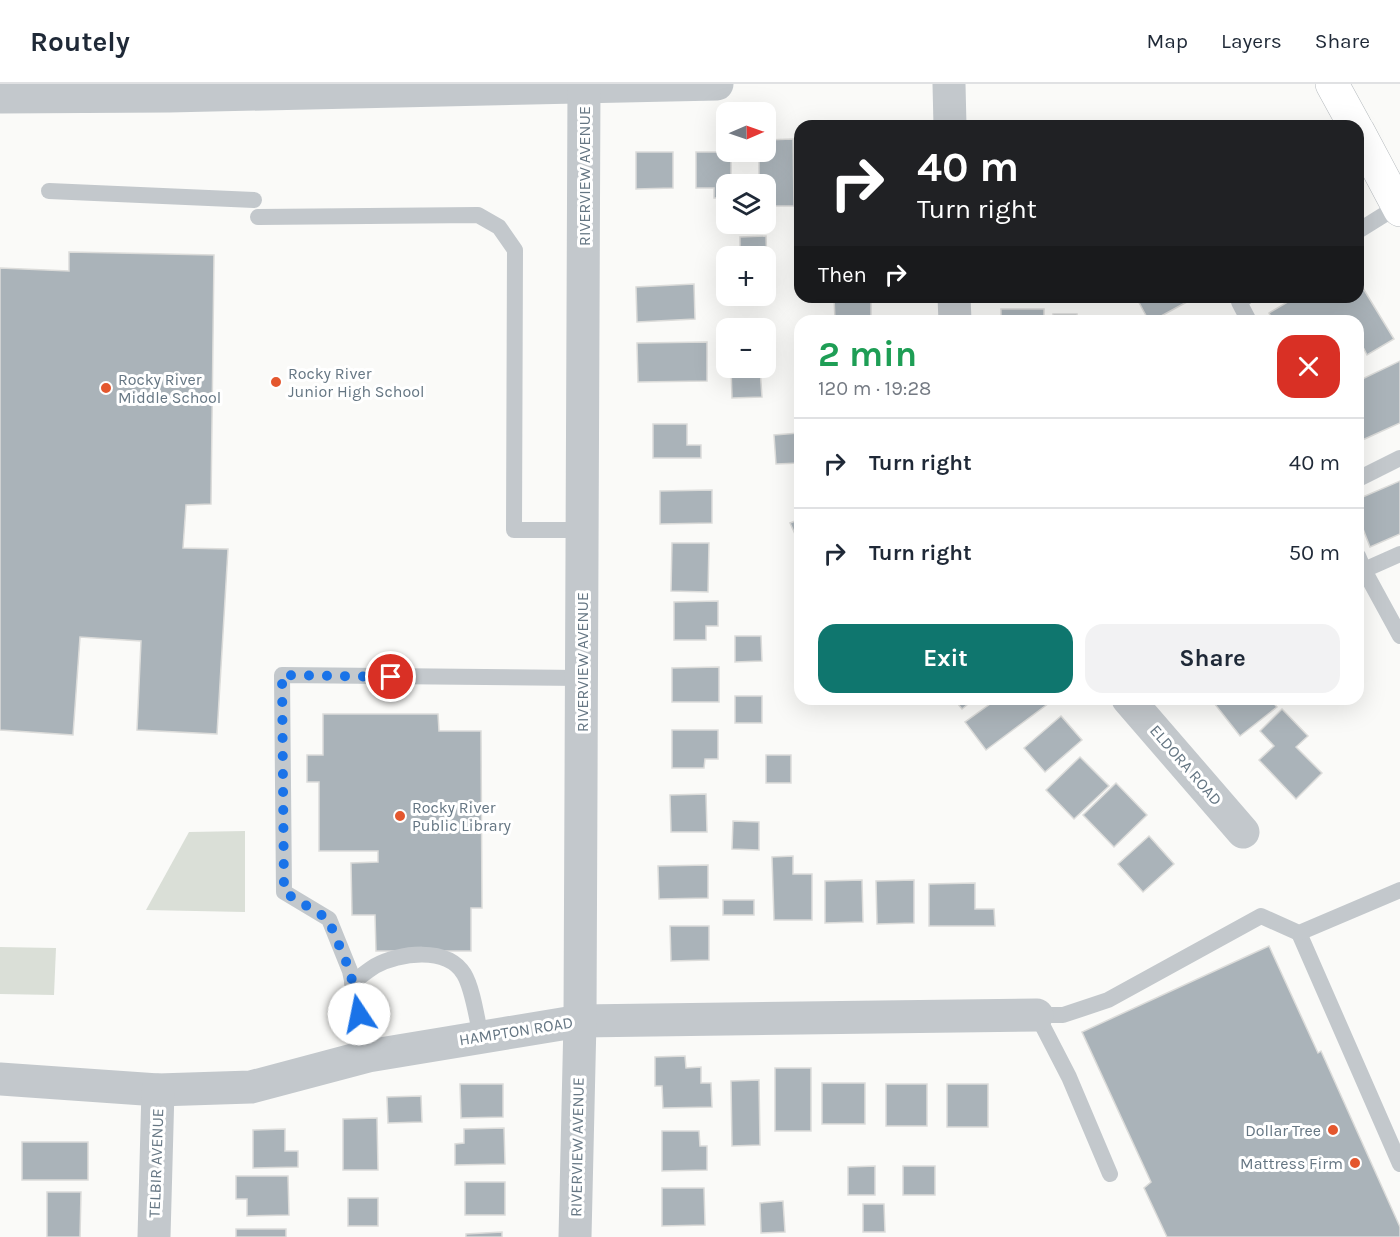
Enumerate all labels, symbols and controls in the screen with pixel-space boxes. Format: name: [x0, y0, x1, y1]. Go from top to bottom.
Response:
text: Routely: [30, 25, 130, 58]
text: Map: [1146, 29, 1188, 53]
text: Layers: [1221, 29, 1282, 53]
text: Share: [1315, 29, 1370, 53]
north arrow: [716, 102, 776, 162]
map controls: [716, 102, 776, 378]
street label: RIVERVIEW AVENUE: [575, 106, 594, 246]
text: 40 m: [917, 142, 1019, 192]
icon: right: [818, 144, 896, 222]
button: layers: [716, 174, 776, 234]
text: Turn right: [917, 193, 1037, 225]
button: +: [716, 246, 776, 306]
icon: right: [879, 258, 912, 291]
text: Then: [818, 262, 867, 288]
button: −: [716, 318, 776, 378]
text: 2 min: [818, 333, 917, 375]
button: close: [1277, 335, 1340, 398]
place label: Rocky River Junior High School: [288, 364, 424, 401]
place label: Rocky River Middle School: [118, 370, 221, 407]
marker: Rocky River Junior High School: [269, 375, 283, 389]
text: 120 m · 19:28: [818, 377, 931, 400]
marker: Rocky River Middle School: [99, 381, 113, 395]
icon: right: [818, 447, 851, 480]
text: Turn right: [869, 450, 972, 476]
text: 40 m: [1289, 450, 1340, 476]
icon: right: [818, 537, 851, 570]
text: Turn right: [869, 540, 972, 566]
text: 50 m: [1289, 540, 1340, 566]
street label: RIVERVIEW AVENUE: [573, 592, 592, 732]
button: Exit: [818, 624, 1073, 693]
button: Share: [1085, 624, 1340, 693]
pin: [365, 651, 416, 702]
icon: arrive: [374, 660, 407, 693]
street label: ELDORA ROAD: [1146, 721, 1226, 809]
place label: Rocky River Public Library: [412, 798, 511, 835]
marker: Rocky River Public Library: [393, 809, 407, 823]
position arrow: [327, 982, 391, 1046]
street label: HAMPTON ROAD: [458, 1013, 574, 1049]
street label: RIVERVIEW AVENUE: [566, 1077, 588, 1217]
street label: TELBIR AVENUE: [145, 1108, 167, 1218]
place label: Dollar Tree: [1245, 1121, 1321, 1140]
marker: Dollar Tree: [1326, 1123, 1340, 1137]
place label: Mattress Firm: [1240, 1154, 1343, 1173]
marker: Mattress Firm: [1348, 1156, 1362, 1170]

